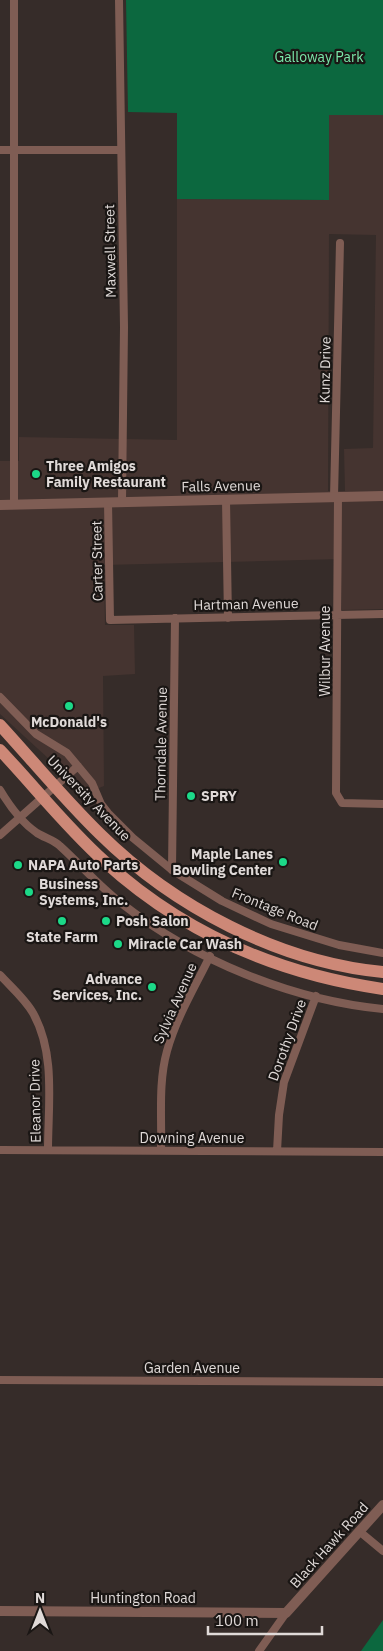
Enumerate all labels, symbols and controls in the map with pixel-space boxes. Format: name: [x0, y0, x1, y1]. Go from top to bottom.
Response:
park label: Galloway Park: [274, 48, 364, 66]
street label: Maxwell Street: [100, 204, 120, 298]
street label: Kunz Drive: [315, 336, 335, 404]
place label: Three Amigos Family Restaurant: [46, 457, 166, 491]
marker: Three Amigos Family Restaurant: [30, 468, 42, 480]
street label: Falls Avenue: [181, 476, 261, 496]
street label: Carter Street: [87, 520, 107, 602]
street label: Hartman Avenue: [193, 594, 299, 614]
street label: Wilbur Avenue: [316, 605, 334, 697]
street label: Thorndale Avenue: [151, 687, 171, 801]
marker: McDonald's: [63, 700, 75, 712]
place label: McDonald's: [31, 713, 107, 731]
street label: University Avenue: [43, 751, 135, 845]
place label: SPRY: [201, 787, 237, 805]
marker: SPRY: [185, 790, 197, 802]
place label: Maple Lanes Bowling Center: [172, 845, 273, 879]
place label: NAPA Auto Parts: [28, 856, 138, 874]
marker: Maple Lanes Bowling Center: [277, 856, 289, 868]
marker: NAPA Auto Parts: [12, 859, 24, 871]
place label: Business Systems, Inc.: [39, 875, 128, 909]
street label: Frontage Road: [229, 884, 321, 934]
marker: Business Systems, Inc.: [23, 886, 35, 898]
place label: Posh Salon: [116, 912, 189, 930]
marker: State Farm: [56, 915, 68, 927]
marker: Posh Salon: [100, 915, 112, 927]
place label: State Farm: [26, 928, 98, 946]
place label: Miracle Car Wash: [128, 935, 242, 953]
marker: Miracle Car Wash: [112, 938, 124, 950]
street label: Sylvia Avenue: [149, 959, 201, 1046]
place label: Advance Services, Inc.: [53, 970, 142, 1004]
marker: Advance Services, Inc.: [146, 981, 158, 993]
street label: Dorothy Drive: [264, 996, 310, 1083]
street label: Eleanor Drive: [25, 1059, 45, 1143]
street label: Downing Avenue: [140, 1129, 245, 1147]
street label: Garden Avenue: [144, 1359, 240, 1377]
street label: Black Hawk Road: [286, 1498, 372, 1592]
north arrow: [15, 1586, 65, 1636]
text: N: [35, 1589, 45, 1607]
street label: Huntington Road: [90, 1589, 196, 1607]
scale bar: [208, 1604, 322, 1636]
text: 100 m: [215, 1611, 259, 1630]

